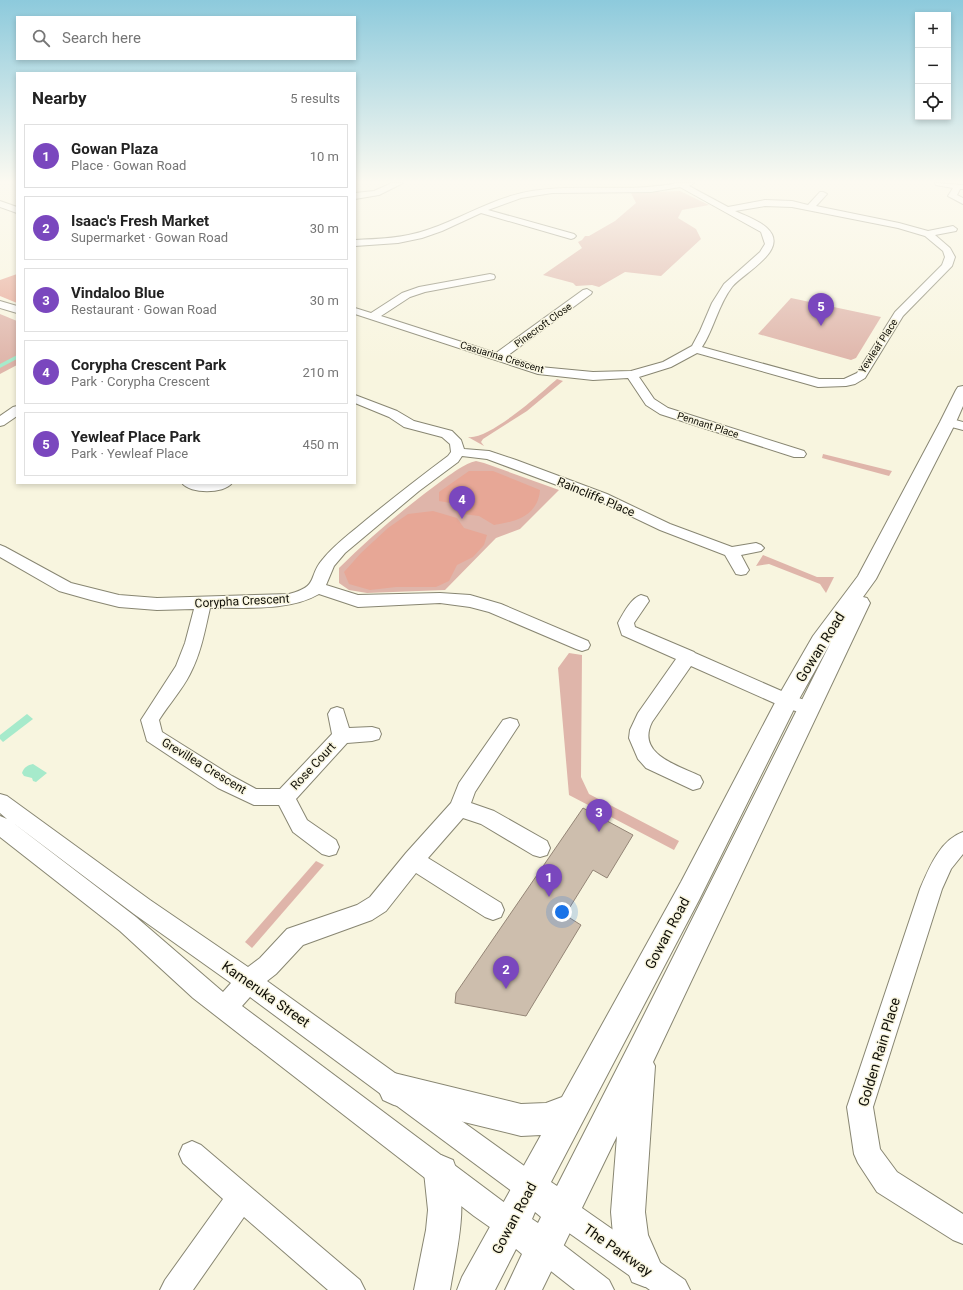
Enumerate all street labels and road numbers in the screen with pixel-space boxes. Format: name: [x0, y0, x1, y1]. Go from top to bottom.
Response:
street label: Pinecroft Close: [512, 301, 574, 349]
street label: Yewleaf Place: [856, 317, 900, 375]
street label: Casuarina Crescent: [459, 339, 545, 375]
street label: Pennant Place: [676, 410, 740, 440]
street label: Raincliffe Place: [555, 474, 637, 520]
street label: Corypha Crescent: [194, 592, 290, 610]
street label: Gowan Road: [792, 609, 848, 685]
street label: Grevillea Crescent: [159, 735, 249, 797]
street label: Rose Court: [288, 739, 338, 792]
street label: Gowan Road: [641, 894, 693, 972]
street label: Kameruka Street: [219, 958, 313, 1031]
street label: Golden Rain Place: [855, 996, 903, 1108]
street label: Gowan Road: [488, 1179, 540, 1257]
street label: The Parkway: [581, 1221, 656, 1280]

